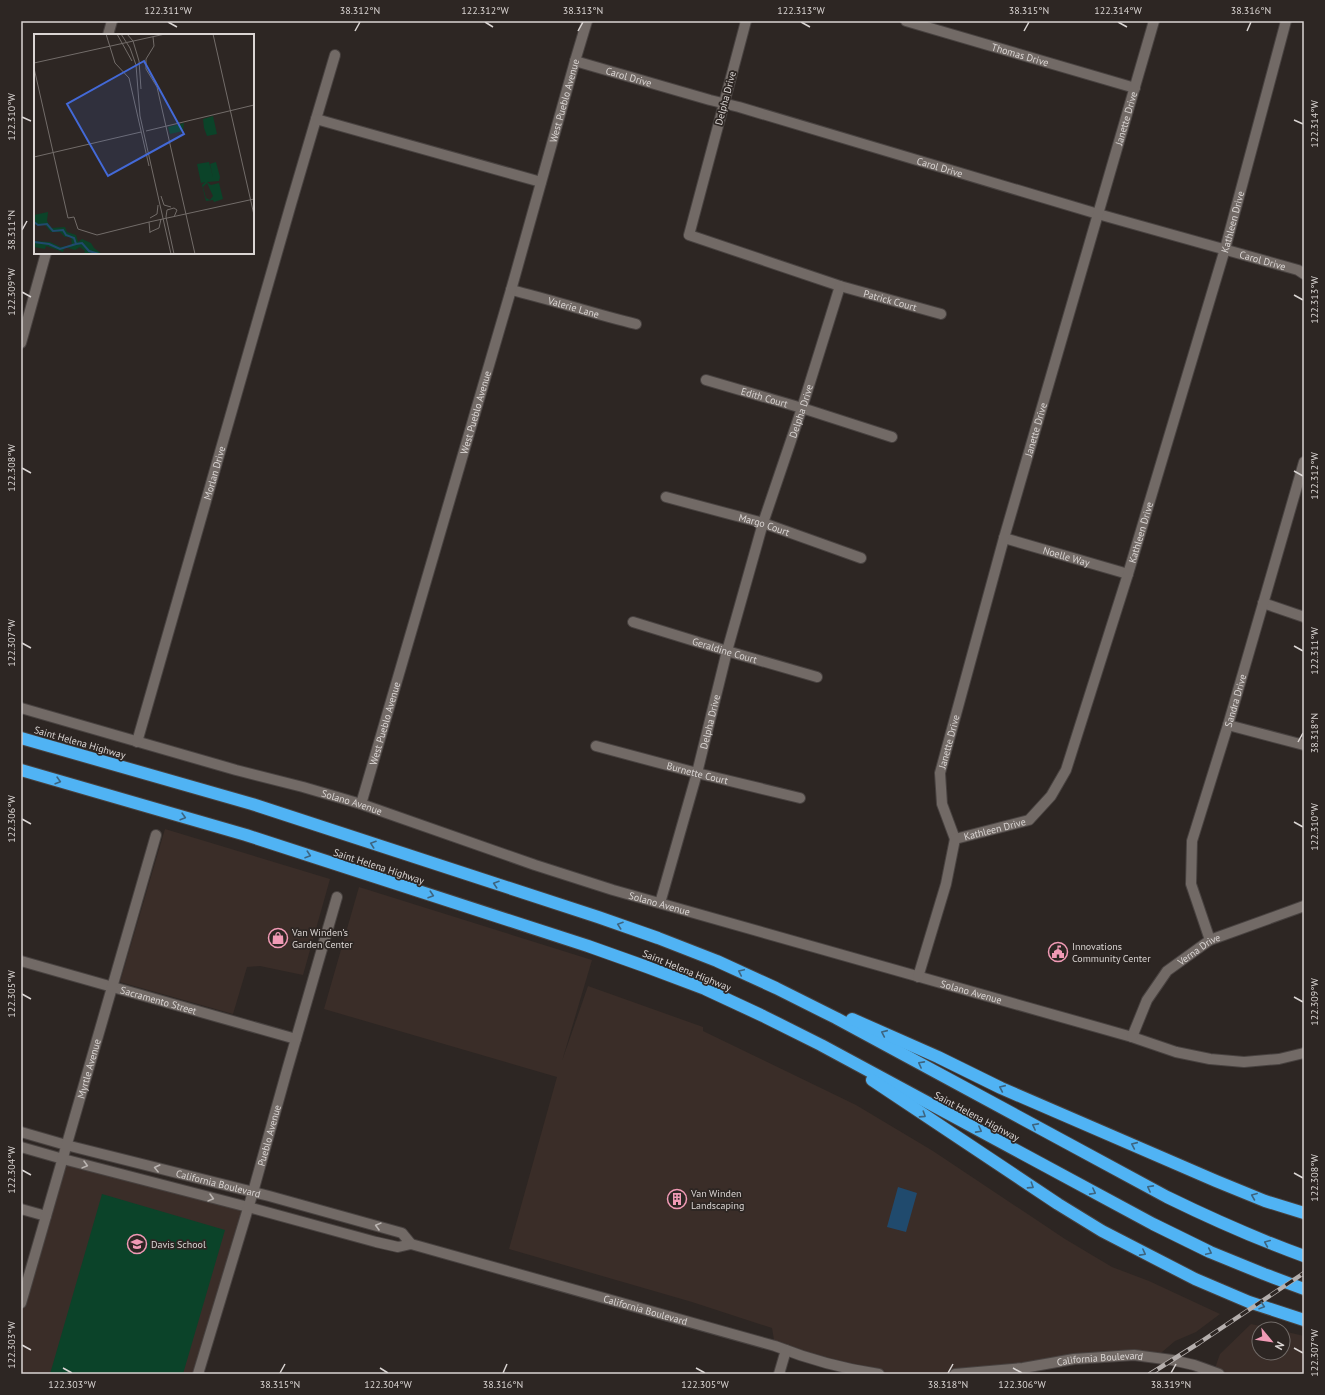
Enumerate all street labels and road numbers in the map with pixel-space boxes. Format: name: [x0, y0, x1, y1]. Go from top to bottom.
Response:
street label: Thomas Drive: [990, 40, 1050, 69]
street label: West Pueblo Avenue: [547, 58, 582, 144]
street label: Carol Drive: [604, 64, 653, 90]
street label: Delpha Drive: [712, 70, 739, 127]
street label: Janette Drive: [1112, 90, 1140, 148]
street label: Carol Drive: [915, 154, 964, 180]
street label: Kathleen Drive: [1218, 190, 1247, 254]
street label: Carol Drive: [1238, 248, 1287, 273]
street label: Patrick Court: [862, 287, 919, 314]
street label: Valerie Lane: [546, 294, 601, 321]
street label: West Pueblo Avenue: [457, 369, 494, 456]
street label: Delpha Drive: [786, 383, 816, 440]
street label: Edith Court: [739, 385, 790, 411]
street label: Janette Drive: [1022, 401, 1050, 459]
street label: Morlan Drive: [201, 445, 228, 501]
street label: Kathleen Drive: [1126, 500, 1156, 565]
street label: Margo Court: [737, 511, 792, 539]
street label: Noelle Way: [1041, 544, 1092, 570]
street label: Geraldine Court: [691, 635, 759, 667]
street label: Sandra Drive: [1222, 673, 1249, 729]
street label: West Pueblo Avenue: [367, 680, 403, 767]
street label: Delpha Drive: [697, 693, 723, 750]
street label: Janette Drive: [935, 713, 963, 771]
street label: Saint Helena Highway: [33, 723, 127, 762]
street label: Burnette Court: [665, 759, 730, 787]
street label: Solano Avenue: [320, 787, 384, 818]
street label: Kathleen Drive: [963, 815, 1027, 843]
street label: Saint Helena Highway: [332, 846, 426, 887]
street label: Solano Avenue: [627, 889, 692, 919]
street label: Verna Drive: [1174, 931, 1222, 969]
street label: Saint Helena Highway: [641, 947, 733, 994]
street label: Solano Avenue: [939, 977, 1003, 1007]
street label: Sacramento Street: [119, 983, 199, 1018]
street label: Myrtle Avenue: [74, 1037, 104, 1100]
street label: Saint Helena Highway: [932, 1088, 1022, 1145]
street label: Pueblo Avenue: [255, 1103, 284, 1168]
street label: California Boulevard: [175, 1167, 262, 1201]
street label: California Boulevard: [602, 1292, 689, 1328]
street label: California Boulevard: [1056, 1349, 1144, 1369]

